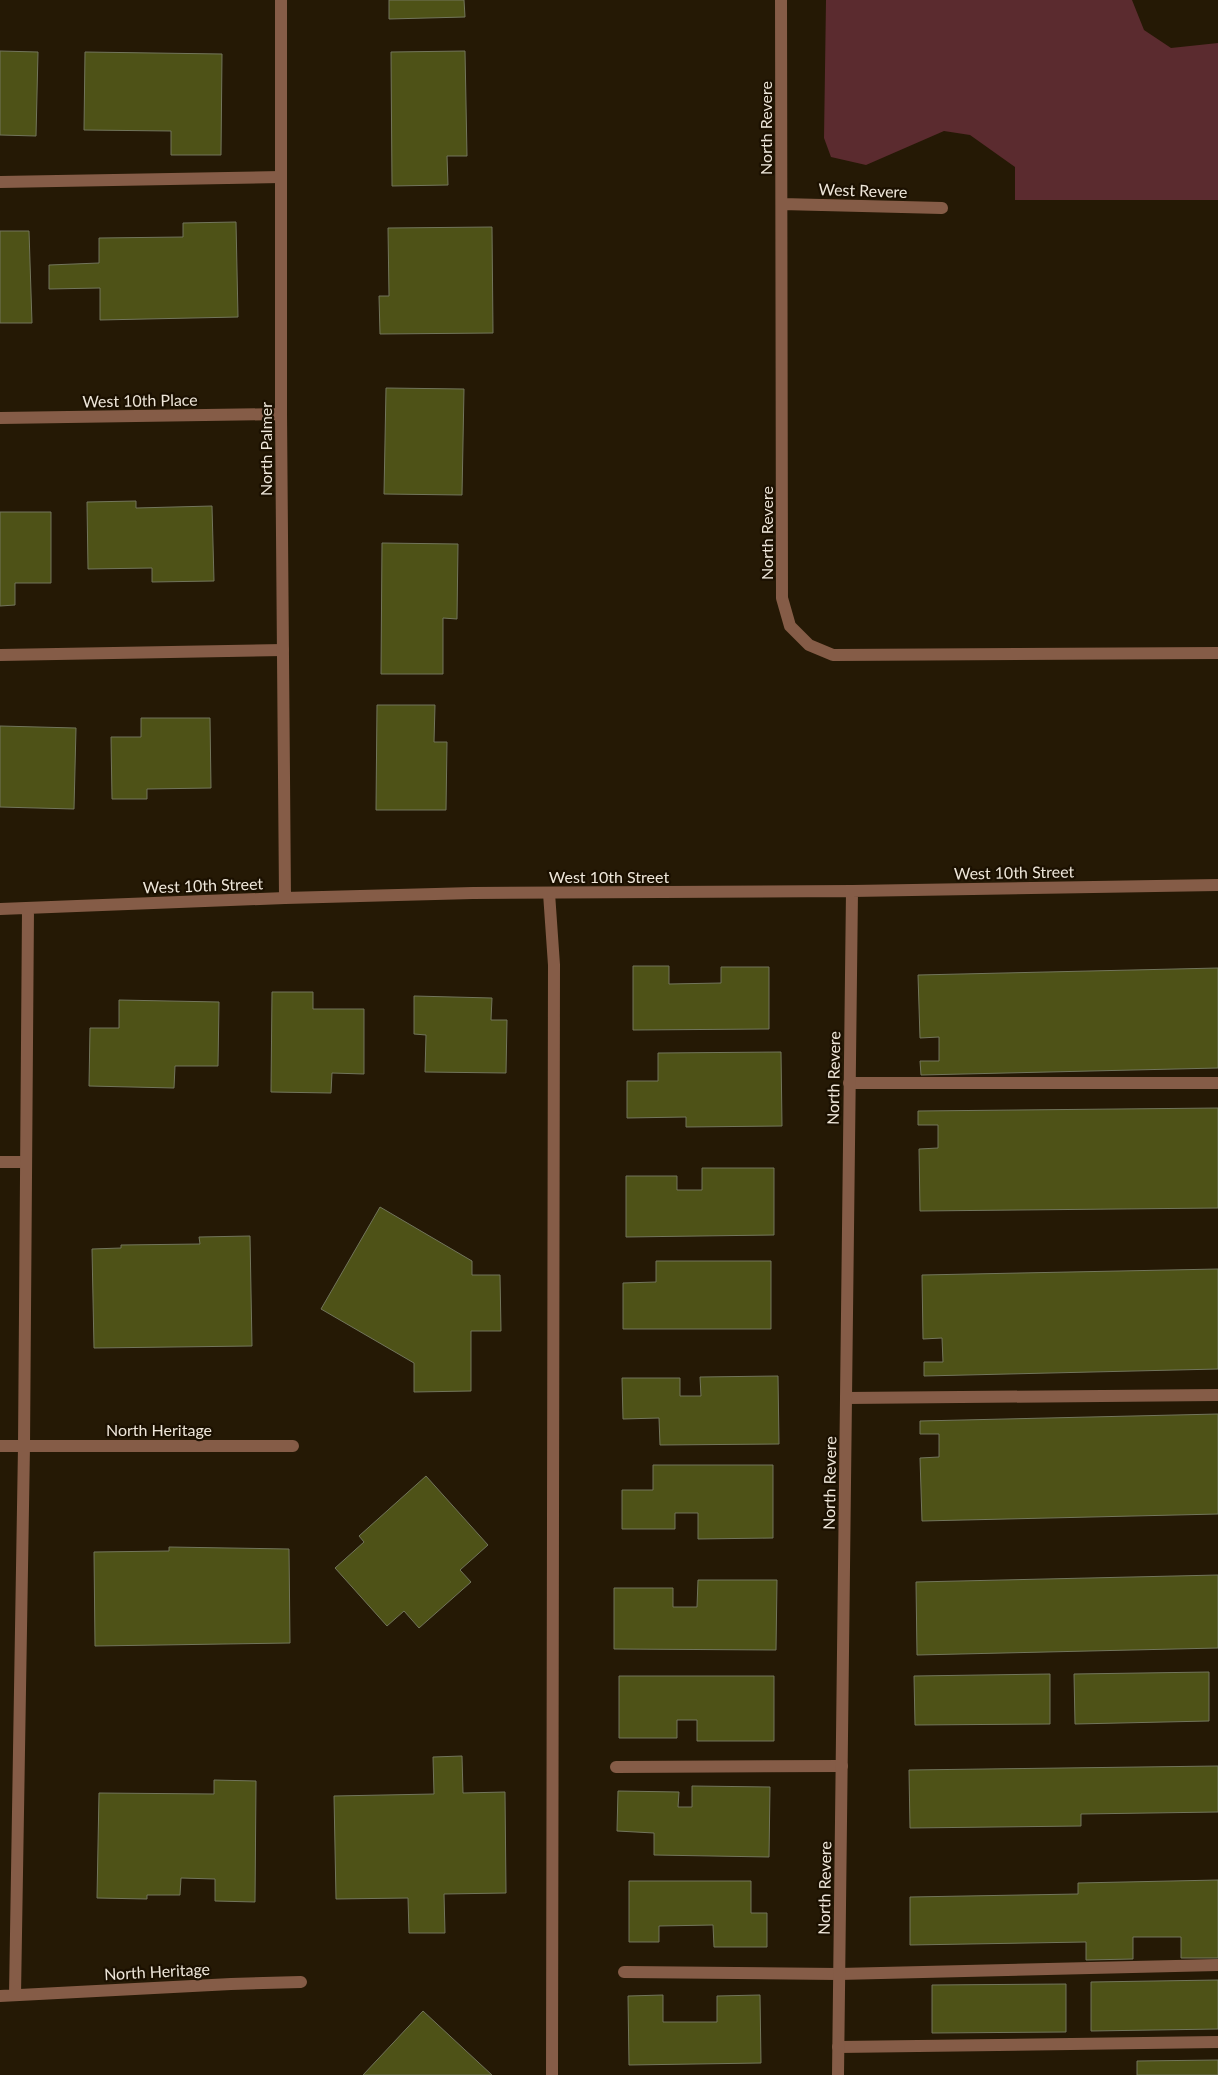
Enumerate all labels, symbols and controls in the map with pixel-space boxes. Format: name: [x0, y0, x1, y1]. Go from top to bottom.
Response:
street label: North Revere: [756, 81, 775, 175]
street label: West Revere: [818, 179, 908, 201]
street label: West 10th Place: [82, 389, 198, 411]
street label: North Palmer: [256, 402, 275, 496]
street label: North Revere: [757, 486, 776, 580]
street label: West 10th Street: [954, 861, 1075, 883]
street label: West 10th Street: [549, 867, 669, 886]
street label: West 10th Street: [143, 873, 264, 897]
street label: North Revere: [823, 1031, 843, 1125]
street label: North Heritage: [106, 1420, 212, 1439]
street label: North Revere: [819, 1436, 839, 1530]
street label: North Revere: [814, 1841, 834, 1935]
street label: North Heritage: [104, 1959, 210, 1983]

